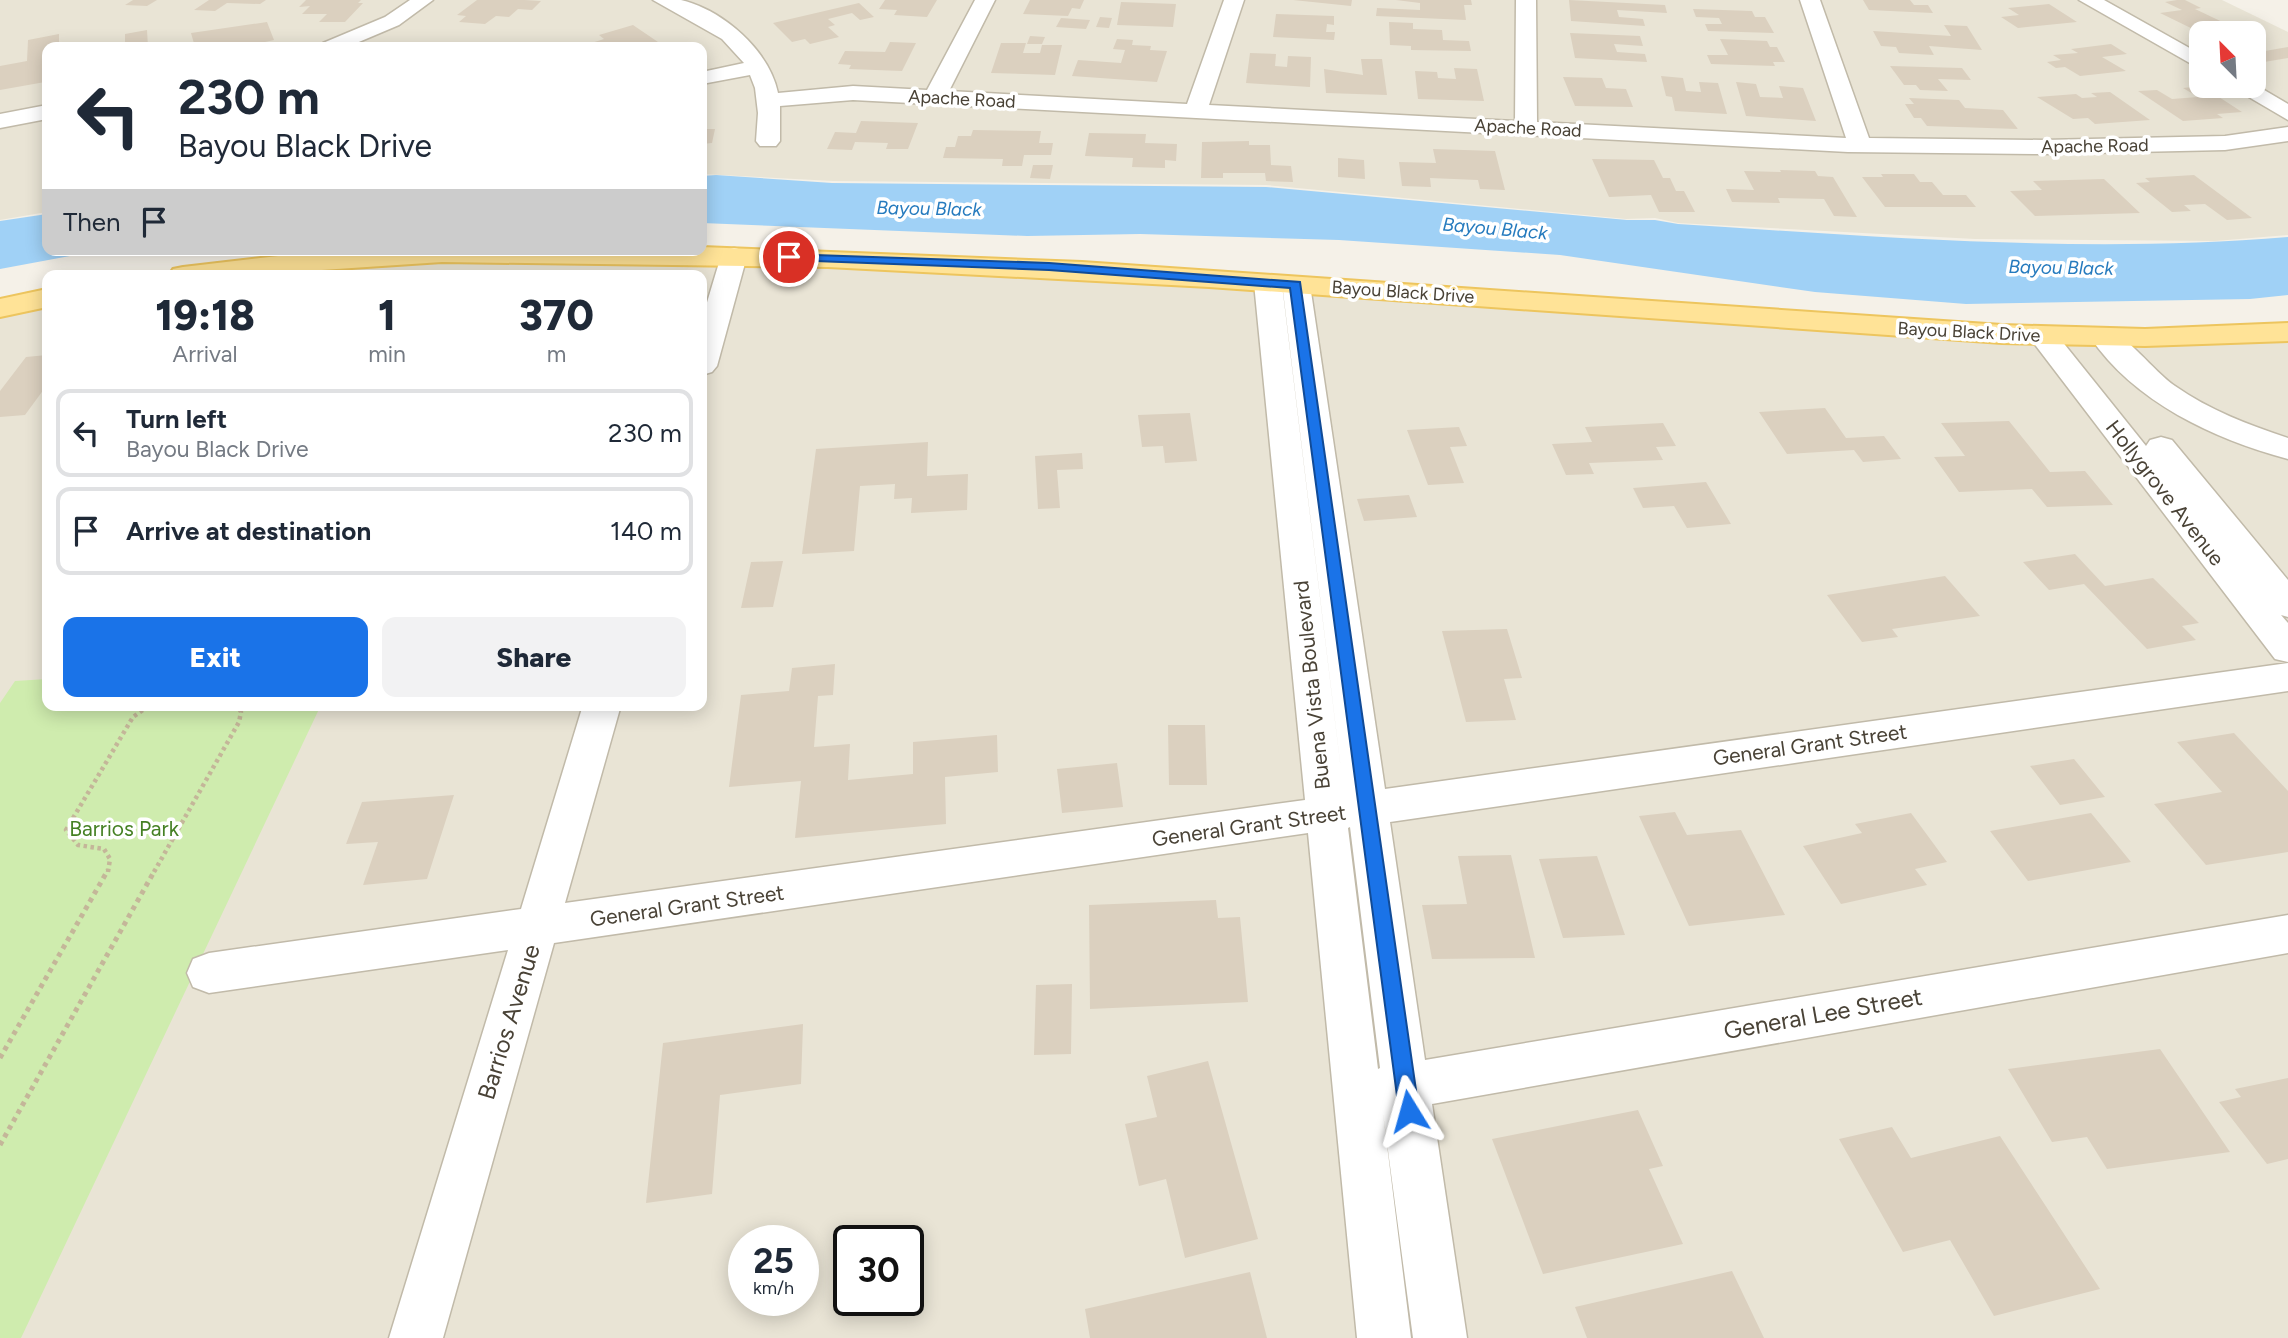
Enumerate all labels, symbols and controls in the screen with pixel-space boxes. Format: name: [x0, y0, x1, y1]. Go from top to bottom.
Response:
north arrow: [2189, 21, 2266, 98]
map controls: [2189, 21, 2266, 98]
text: 230 m: [178, 67, 320, 126]
icon: left: [63, 70, 154, 161]
street label: Apache Road: [908, 85, 1016, 113]
street label: Apache Road: [1474, 114, 1582, 142]
text: Bayou Black Drive: [178, 127, 432, 165]
street label: Apache Road: [2041, 134, 2149, 158]
water label: Bayou Black: [876, 196, 983, 221]
icon: arrive: [135, 203, 173, 241]
text: Then: [63, 206, 121, 238]
water label: Bayou Black: [1441, 212, 1549, 245]
pin: [759, 227, 819, 287]
icon: arrive: [770, 238, 808, 276]
water label: Bayou Black: [2008, 255, 2115, 280]
street label: Bayou Black Drive: [1331, 276, 1475, 308]
text: 19:18: [155, 290, 255, 341]
text: 1: [378, 290, 396, 341]
text: 370: [519, 290, 594, 341]
street label: Bayou Black Drive: [1897, 317, 2041, 347]
text: Arrival: [173, 340, 238, 368]
text: min: [368, 340, 406, 368]
text: m: [547, 340, 566, 368]
text: Turn left: [126, 403, 227, 435]
icon: left: [67, 414, 105, 452]
street label: Hollygrove Avenue: [2101, 415, 2230, 570]
text: 230 m: [608, 417, 682, 449]
text: Bayou Black Drive: [126, 435, 309, 463]
icon: arrive: [67, 512, 105, 550]
text: Arrive at destination: [126, 515, 371, 547]
text: 140 m: [610, 515, 682, 547]
street label: Buena Vista Boulevard: [1288, 579, 1335, 791]
button: Exit: [63, 617, 368, 697]
button: Share: [382, 617, 686, 697]
street label: General Grant Street: [1711, 719, 1909, 770]
street label: General Grant Street: [1150, 800, 1348, 851]
park label: Barrios Park: [69, 816, 180, 841]
street label: General Grant Street: [588, 880, 786, 931]
street label: Barrios Avenue: [471, 941, 546, 1103]
street label: General Lee Street: [1721, 982, 1925, 1045]
position arrow: [1372, 1074, 1446, 1148]
speed limit sign: 30: [833, 1225, 924, 1316]
text: 25: [753, 1240, 794, 1282]
text: km/h: [753, 1277, 794, 1299]

